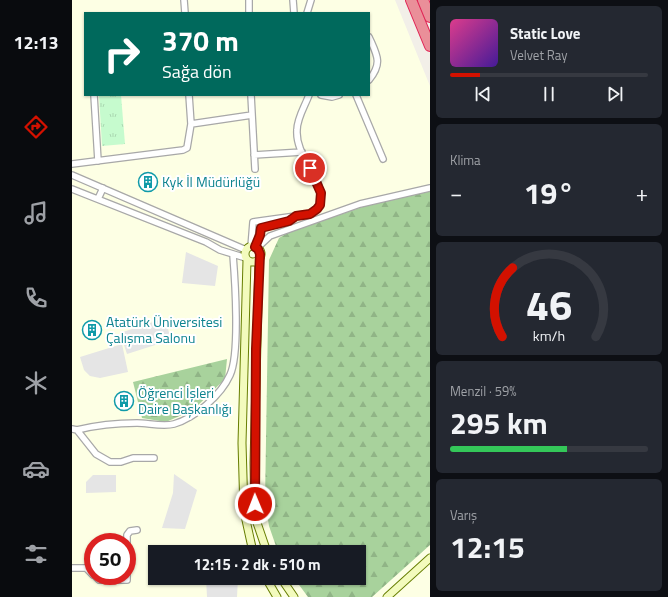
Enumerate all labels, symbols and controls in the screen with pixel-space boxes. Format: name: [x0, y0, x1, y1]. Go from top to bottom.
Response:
text: 370 m: [162, 19, 239, 62]
text: Static Love: [510, 22, 581, 45]
icon: right: [96, 28, 148, 80]
text: 12:13: [14, 29, 58, 56]
text: Velvet Ray: [510, 45, 568, 65]
text: Sağa dön: [162, 58, 232, 85]
icon: previous: [472, 83, 494, 105]
icon: pause: [538, 83, 560, 105]
icon: next: [604, 83, 626, 105]
icon: directions: [22, 113, 50, 141]
text: Klima: [450, 150, 481, 170]
pin: [293, 151, 327, 185]
icon: arrive: [299, 157, 321, 179]
text: 19°: [524, 170, 574, 216]
building icon: Kyk İl Müdürlüğü: [137, 171, 159, 193]
place label: Kyk İl Müdürlüğü: [162, 171, 260, 192]
text: −: [450, 176, 462, 210]
text: +: [636, 176, 648, 210]
icon: music: [22, 199, 50, 227]
text: 46: [526, 272, 572, 335]
icon: phone: [22, 284, 50, 312]
place label: Atatürk Üniversitesi Çalışma Salonu: [106, 311, 222, 348]
building icon: Atatürk Üniversitesi Çalışma Salonu: [81, 319, 103, 341]
text: km/h: [533, 324, 565, 346]
icon: climate: [22, 369, 50, 397]
text: Menzil · 59%: [450, 381, 517, 401]
place label: Öğrenci İşleri Daire Başkanlığı: [138, 382, 232, 419]
building icon: Öğrenci İşleri Daire Başkanlığı: [113, 390, 135, 412]
text: 295 km: [450, 400, 548, 446]
icon: car: [22, 455, 50, 483]
position arrow: [234, 483, 276, 525]
text: Varış: [450, 505, 477, 525]
text: 12:15: [450, 524, 525, 570]
speed limit sign: 50: [84, 533, 136, 585]
icon: filters: [22, 540, 50, 568]
text: 12:15 · 2 dk · 510 m: [193, 553, 321, 576]

